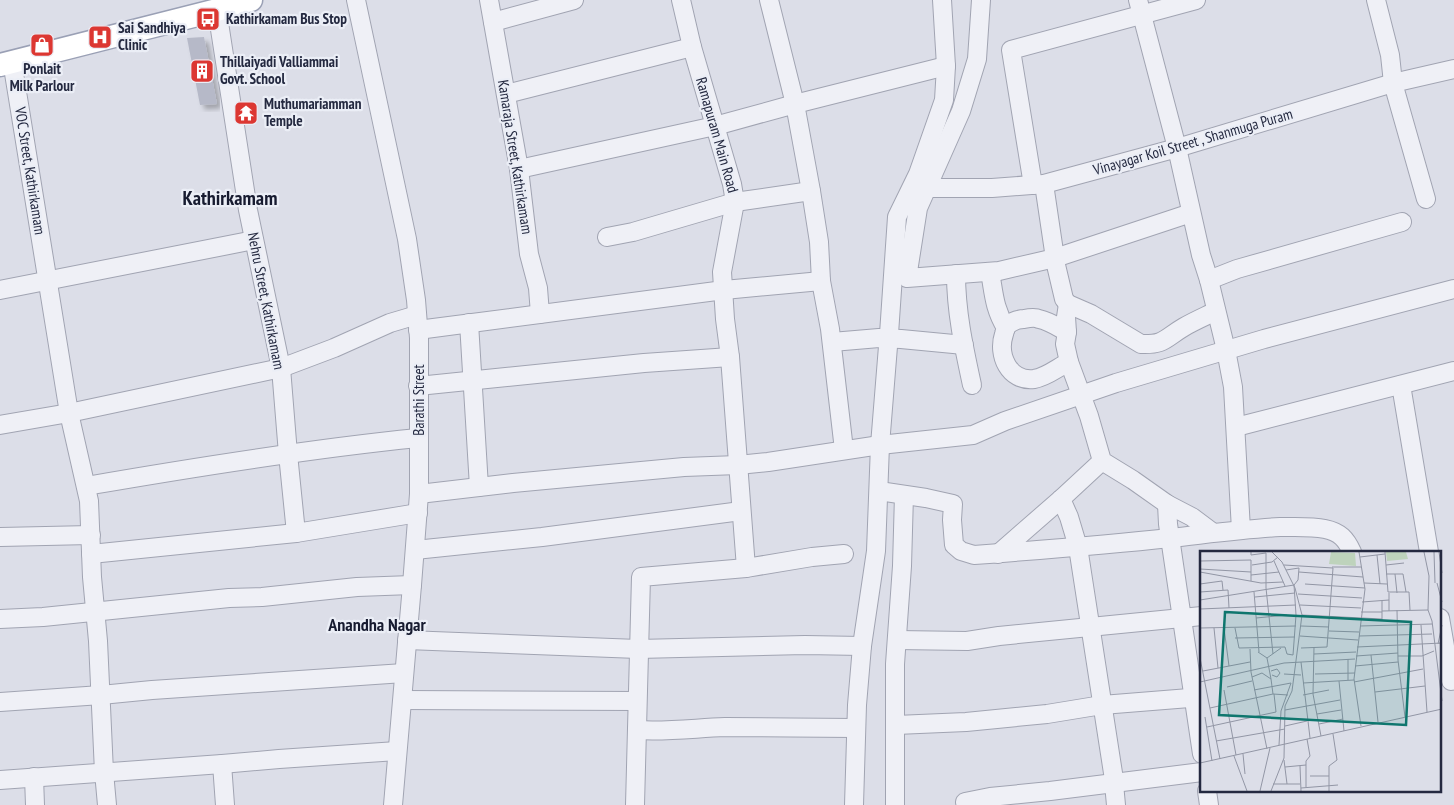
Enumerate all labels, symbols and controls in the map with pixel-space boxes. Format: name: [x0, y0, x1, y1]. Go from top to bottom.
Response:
bus stop icon: Kathirkamam Bus Stop: [195, 6, 221, 32]
place label: Kathirkamam Bus Stop: [226, 9, 347, 28]
place label: Sai Sandhiya Clinic: [118, 18, 186, 54]
hospital icon: Sai Sandhiya Clinic: [87, 24, 113, 50]
shop icon: Ponlait Milk Parlour: [29, 32, 55, 58]
place label: Thillaiyadi Valliammai Govt. School: [220, 52, 338, 88]
building icon: Thillaiyadi Valliammai Govt. School: [189, 58, 215, 84]
place label: Ponlait Milk Parlour: [10, 59, 75, 95]
street label: Ramapuram Main Road: [692, 75, 743, 195]
street label: Kamaraja Street, Kathirkamam: [494, 78, 537, 235]
place label: Muthumariamman Temple: [264, 94, 362, 130]
temple icon: Muthumariamman Temple: [233, 100, 259, 126]
street label: Vinayagar Koil Street , Shanmuga Puram: [1090, 104, 1295, 179]
street label: VOC Street, Kathirkamam: [11, 105, 50, 236]
district label: Kathirkamam: [183, 185, 277, 211]
street label: Nehru Street, Kathirkamam: [244, 231, 289, 371]
street label: Barathi Street: [409, 364, 428, 436]
inset map: [1200, 551, 1442, 792]
district label: Anandha Nagar: [327, 613, 427, 636]

